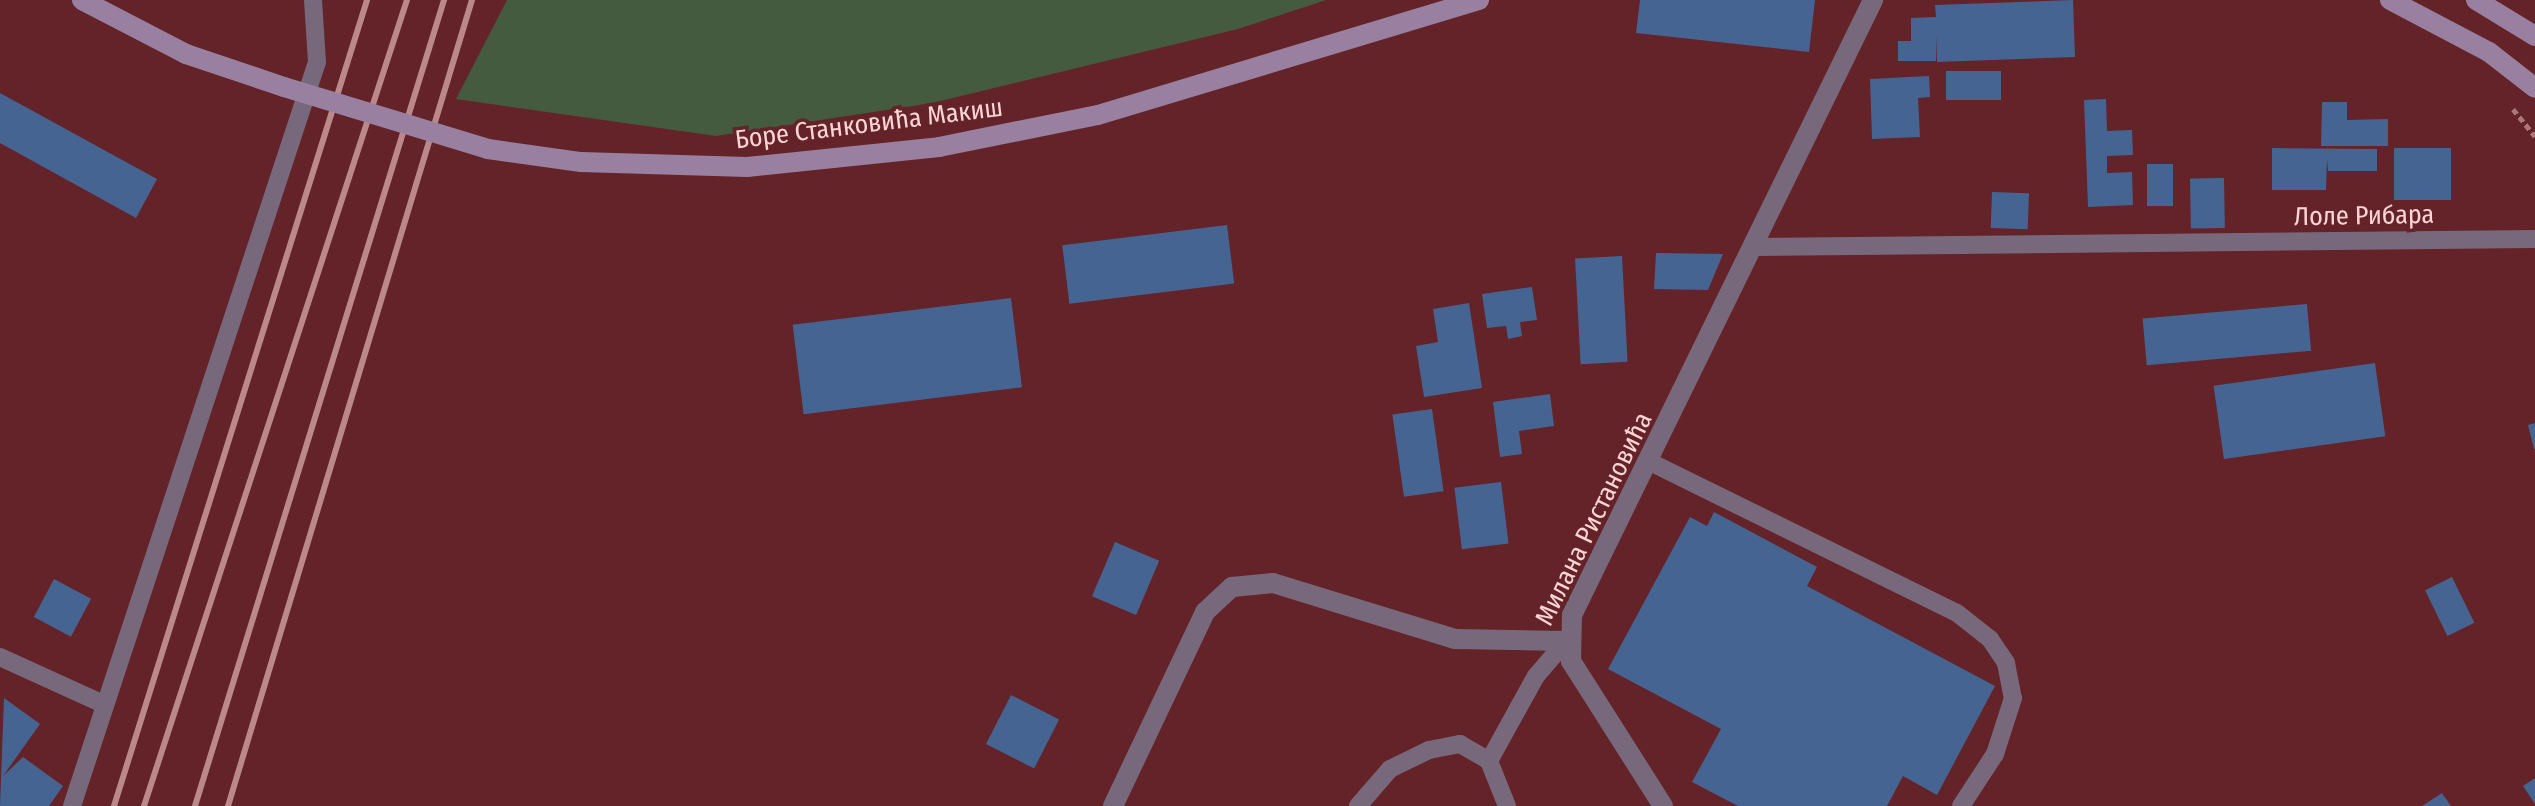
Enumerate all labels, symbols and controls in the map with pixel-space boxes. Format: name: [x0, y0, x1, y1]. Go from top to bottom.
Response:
street label: Боре Станковића Макиш: [733, 92, 1005, 156]
street label: Лоле Рибара: [2294, 199, 2434, 233]
street label: Милана Ристановића: [1529, 407, 1659, 631]

